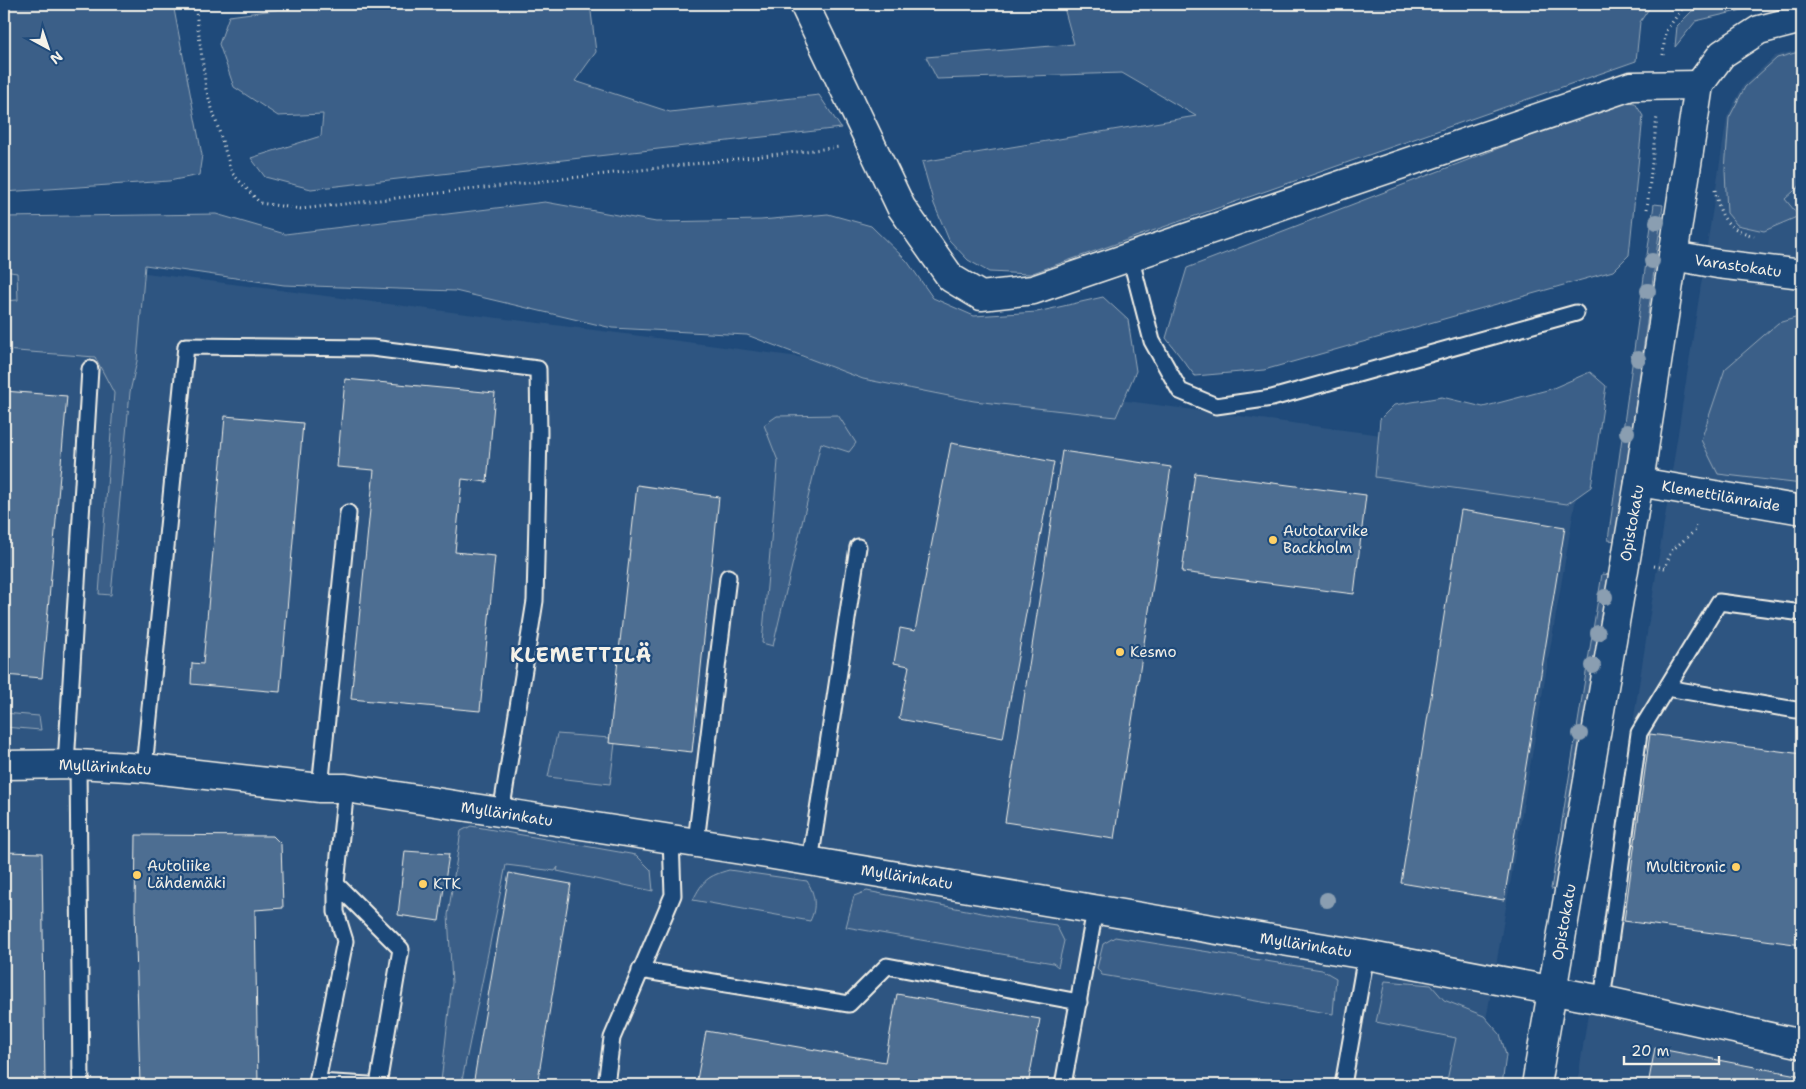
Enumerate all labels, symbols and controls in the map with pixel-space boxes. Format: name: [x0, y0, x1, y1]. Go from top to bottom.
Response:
north arrow: [22, 22, 72, 72]
text: N: [46, 47, 66, 68]
street label: Varastokatu: [1693, 250, 1783, 282]
street label: Klemettilänraide: [1660, 476, 1782, 516]
street label: Opistokatu: [1615, 483, 1649, 563]
place label: Autotarvike Backholm: [1283, 521, 1368, 558]
marker: Autotarvike Backholm: [1267, 534, 1279, 546]
district label: KLEMETTILÄ: [510, 642, 652, 668]
place label: Kesmo: [1130, 642, 1177, 662]
marker: Kesmo: [1114, 646, 1126, 658]
street label: Myllärinkatu: [58, 755, 152, 779]
street label: Myllärinkatu: [460, 797, 554, 831]
place label: Autoliike Lähdemäki: [147, 856, 226, 893]
place label: Multitronic: [1646, 857, 1726, 877]
street label: Myllärinkatu: [860, 860, 954, 894]
marker: Multitronic: [1730, 861, 1742, 873]
marker: Autoliike Lähdemäki: [131, 869, 143, 881]
place label: KTK: [433, 874, 461, 894]
marker: KTK: [417, 878, 429, 890]
street label: Opistokatu: [1547, 882, 1581, 962]
street label: Myllärinkatu: [1259, 928, 1353, 962]
scale bar: [1624, 1034, 1718, 1066]
text: 20 m: [1631, 1041, 1670, 1061]

